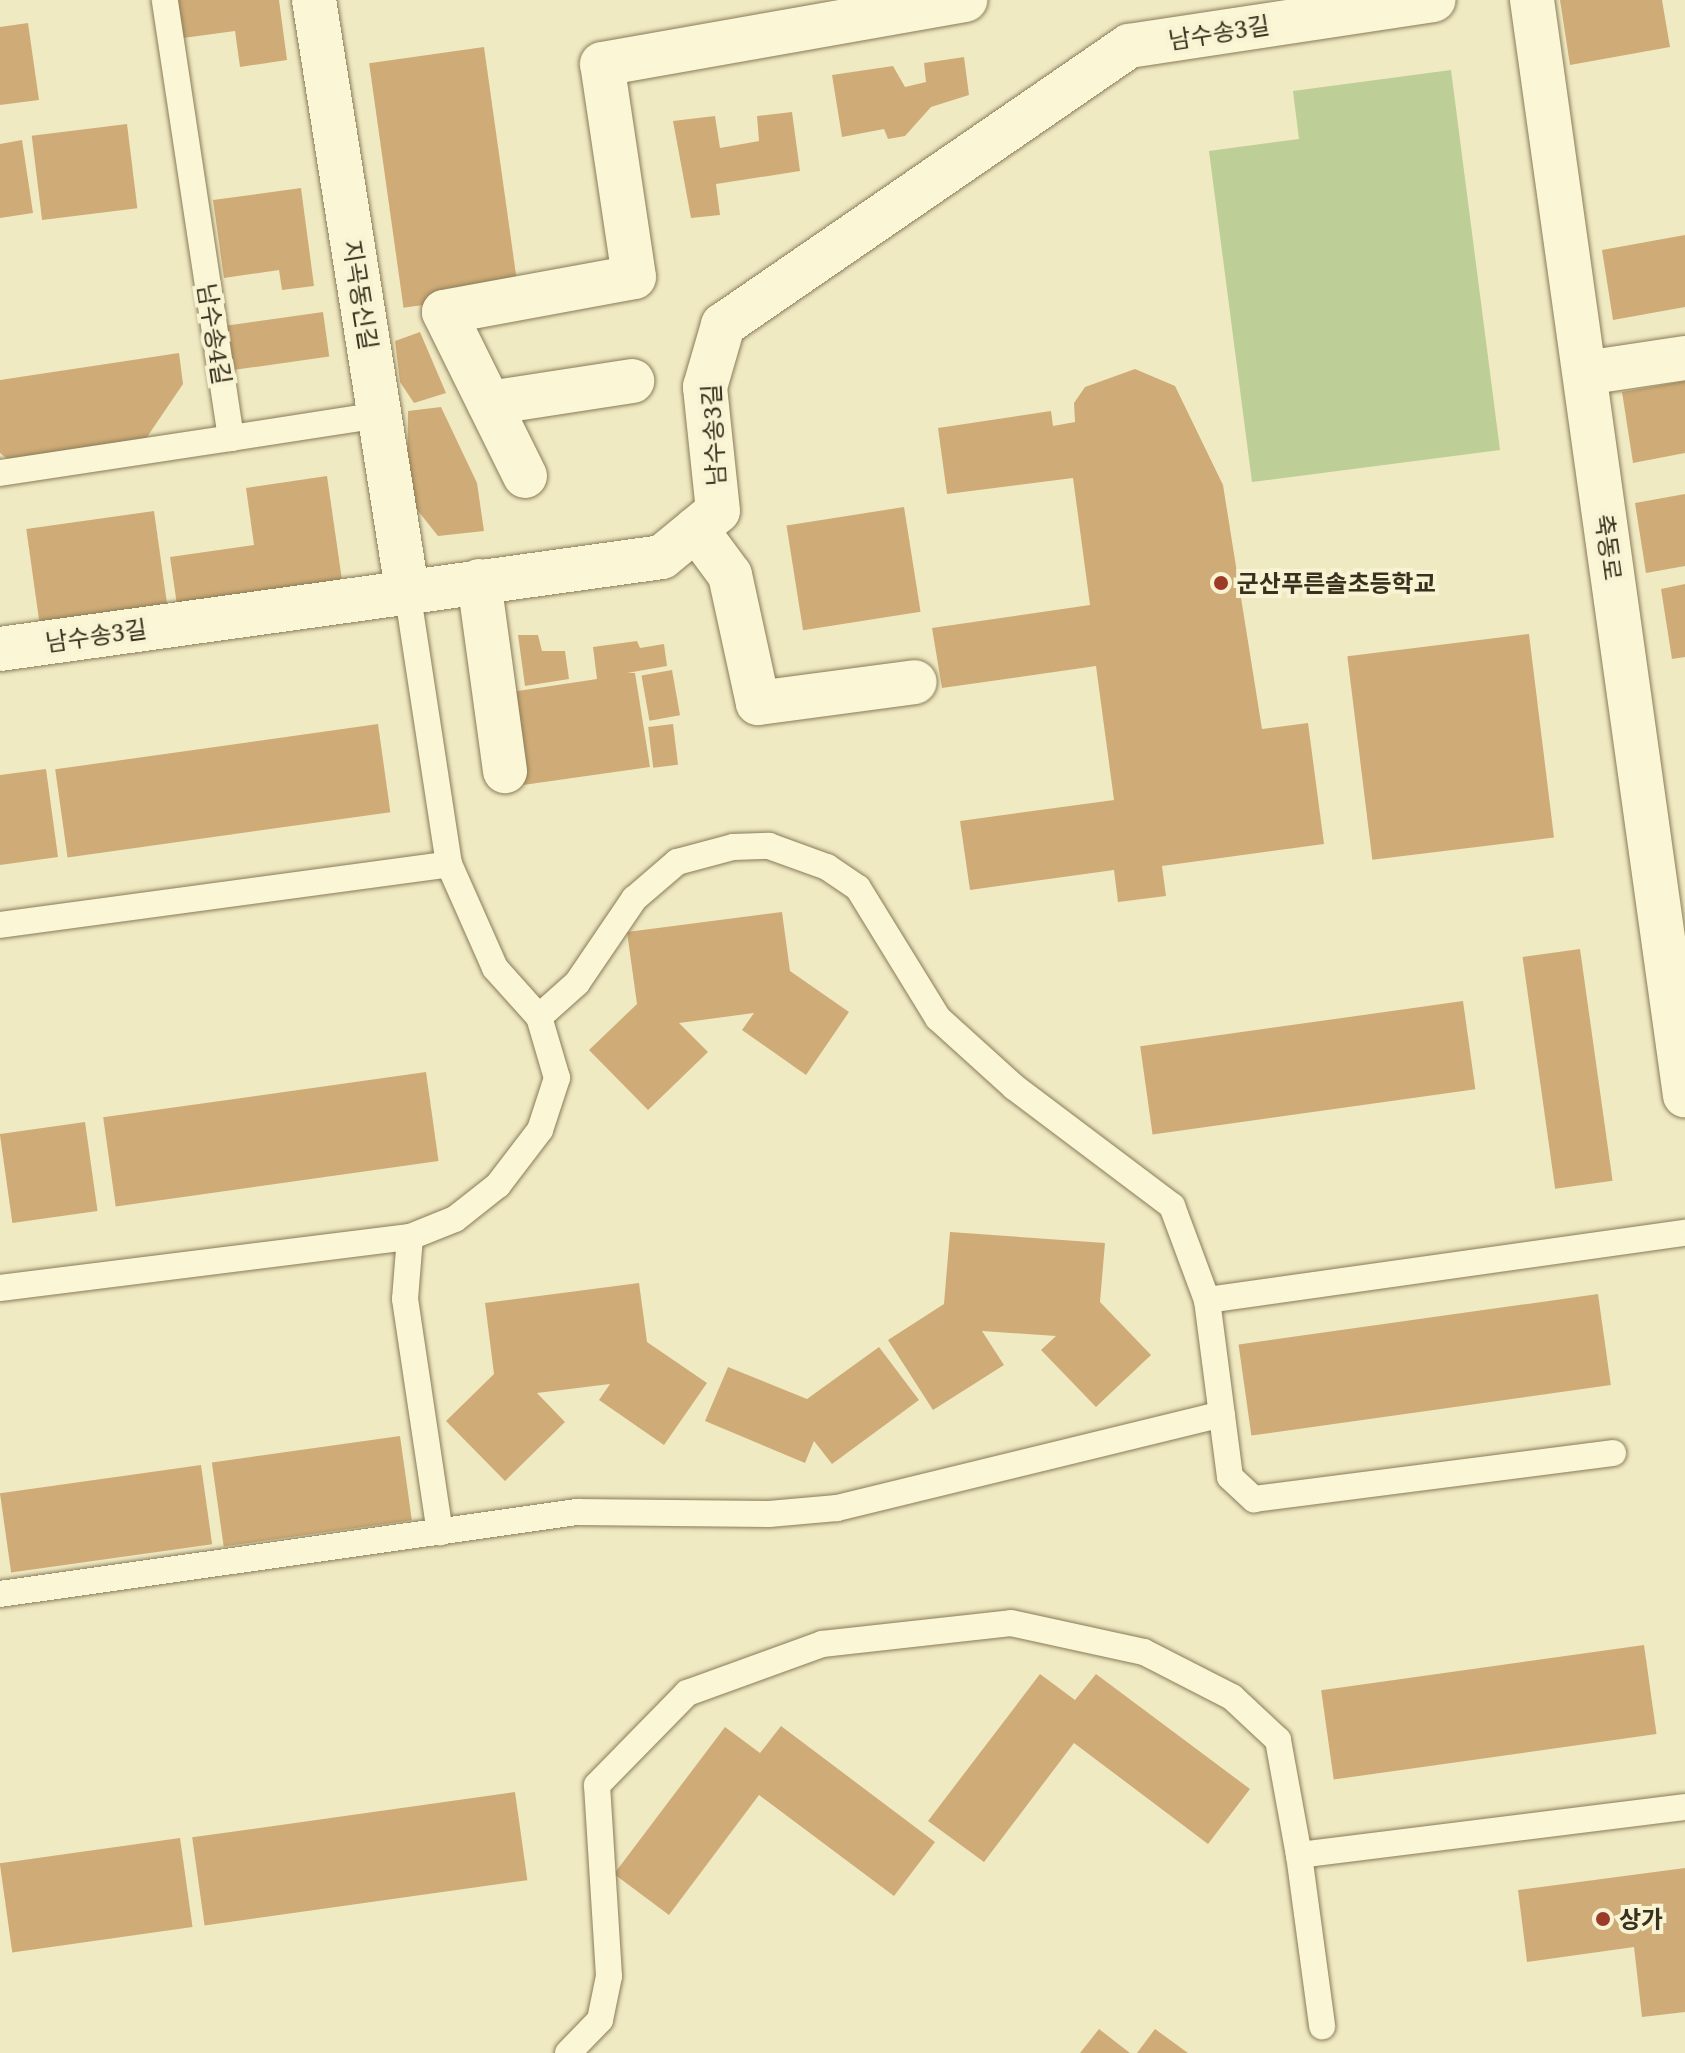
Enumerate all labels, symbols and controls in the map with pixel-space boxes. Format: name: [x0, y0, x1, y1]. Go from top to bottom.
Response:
street label: 남수송3길: [1167, 10, 1271, 54]
street label: 지곡동신길: [338, 238, 384, 352]
street label: 남수송4길: [193, 282, 237, 386]
street label: 남수송3길: [696, 383, 730, 487]
street label: 축동로: [1590, 512, 1628, 582]
place label: 군산푸른솔초등학교: [1237, 569, 1436, 597]
marker: 군산푸른솔초등학교: [1212, 574, 1230, 592]
street label: 남수송3길: [44, 614, 148, 656]
place label: 상가: [1619, 1905, 1663, 1933]
marker: 상가: [1594, 1910, 1612, 1928]

